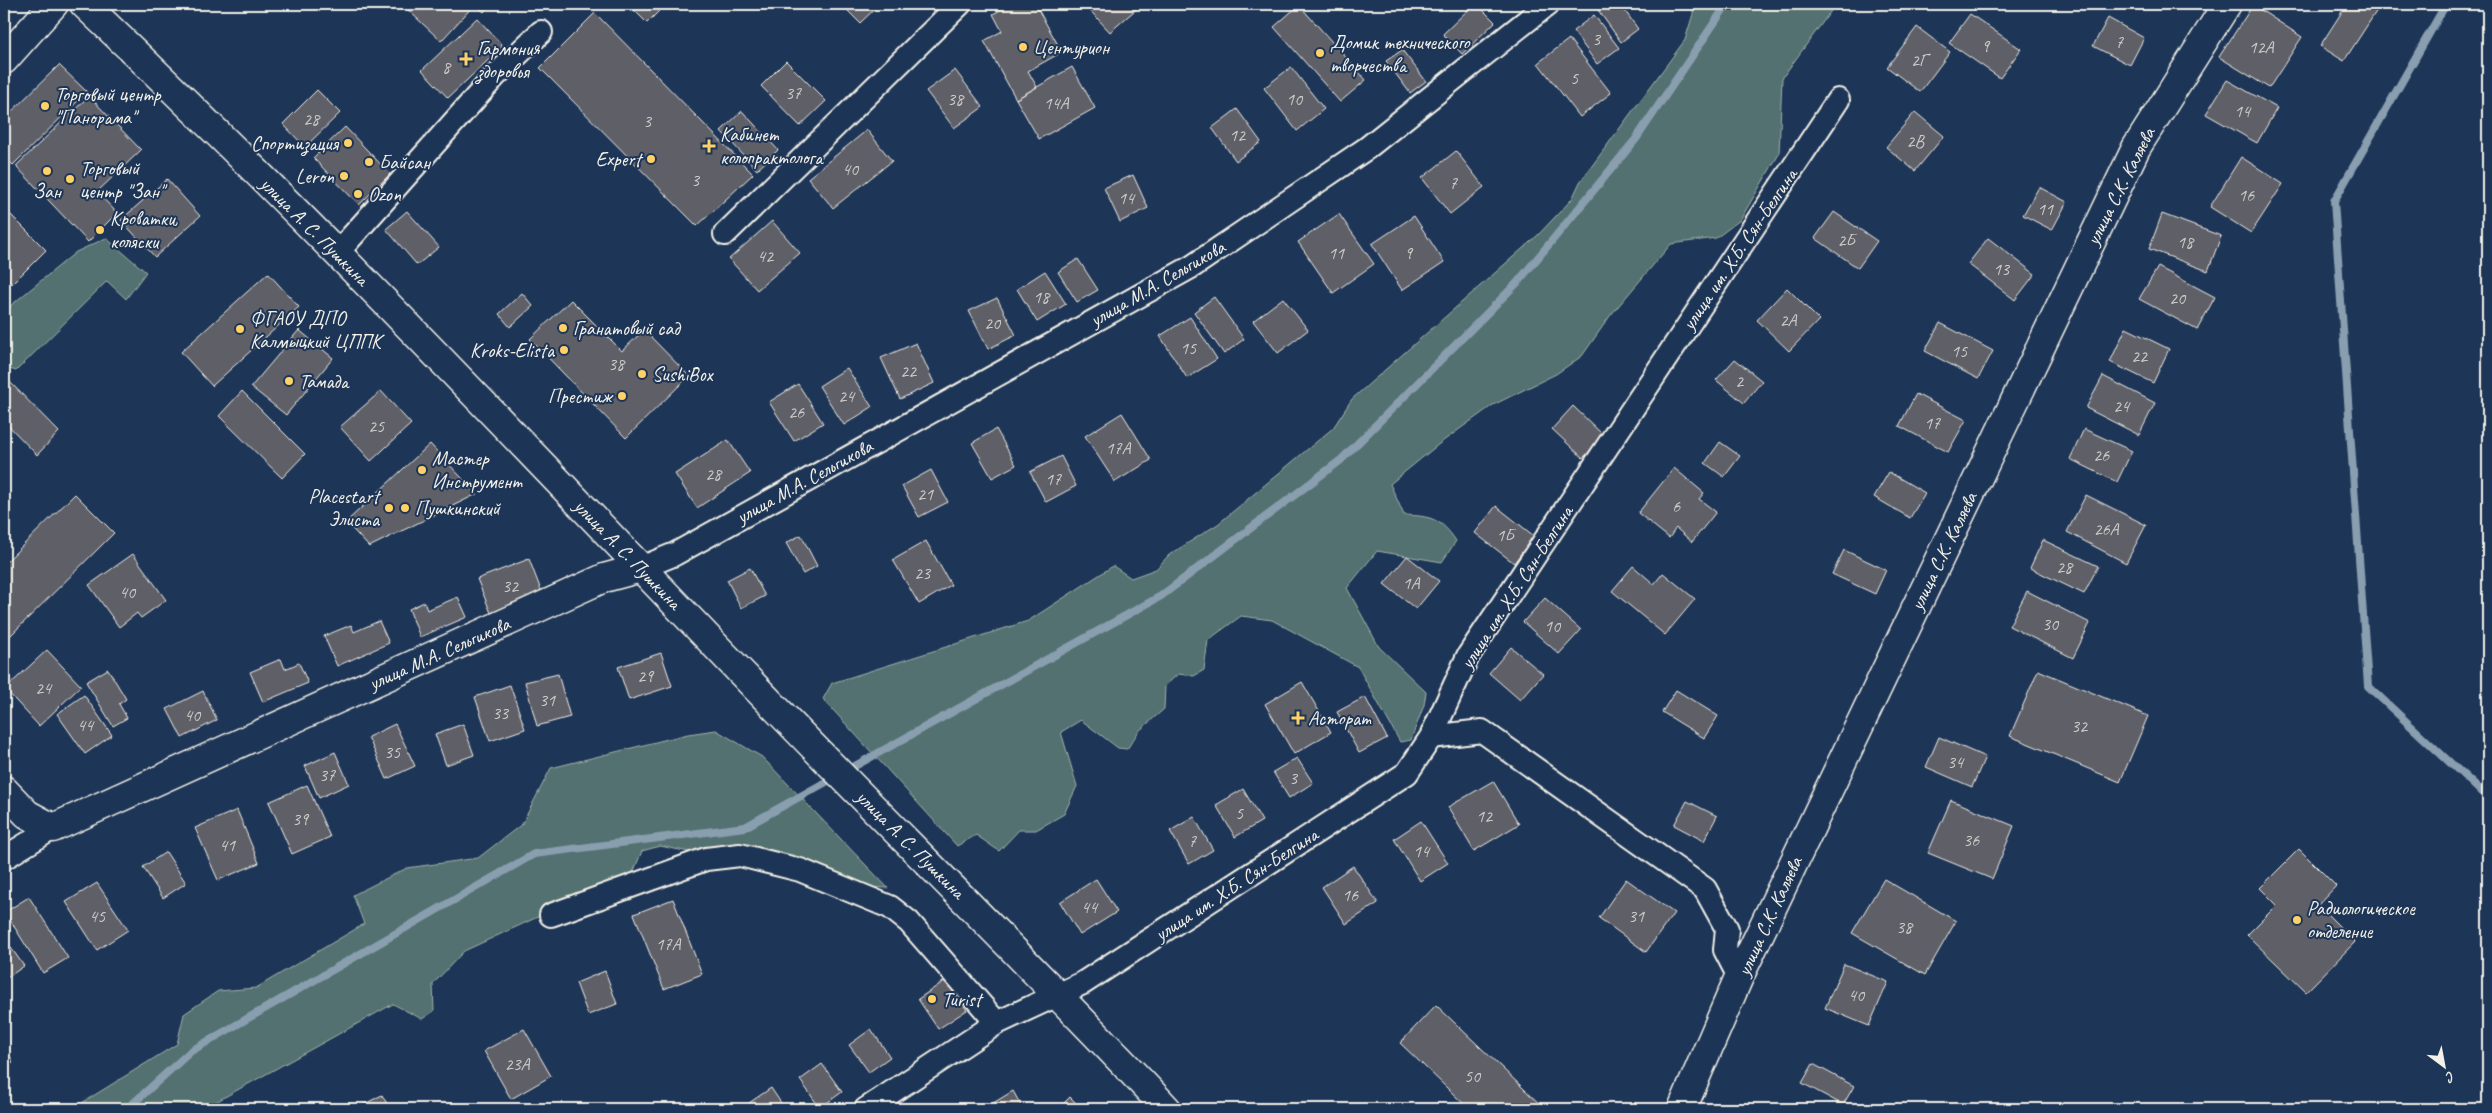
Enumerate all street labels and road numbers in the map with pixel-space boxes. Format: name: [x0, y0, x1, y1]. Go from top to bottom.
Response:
street label: улица С.К. Каляева: [2080, 122, 2161, 250]
street label: улица им. Х.Б. Сян-Белгина: [1676, 162, 1804, 336]
street label: улица А. С. Пушкина: [254, 171, 376, 292]
street label: улица М.А. Сельгикова: [1084, 234, 1230, 333]
street label: улица М.А. Сельгикова: [731, 433, 878, 530]
street label: улица С.К. Каляева: [1904, 487, 1983, 615]
street label: улица А. С. Пушкина: [568, 493, 688, 616]
street label: улица им. Х.Б. Сян-Белгина: [1454, 500, 1579, 674]
street label: улица М.А. Сельгикова: [364, 611, 515, 696]
street label: улица А. С. Пушкина: [850, 784, 972, 905]
street label: улица им. Х.Б. Сян-Белгина: [1149, 821, 1324, 947]
street label: улица С.К. Каляева: [1731, 852, 1808, 981]

